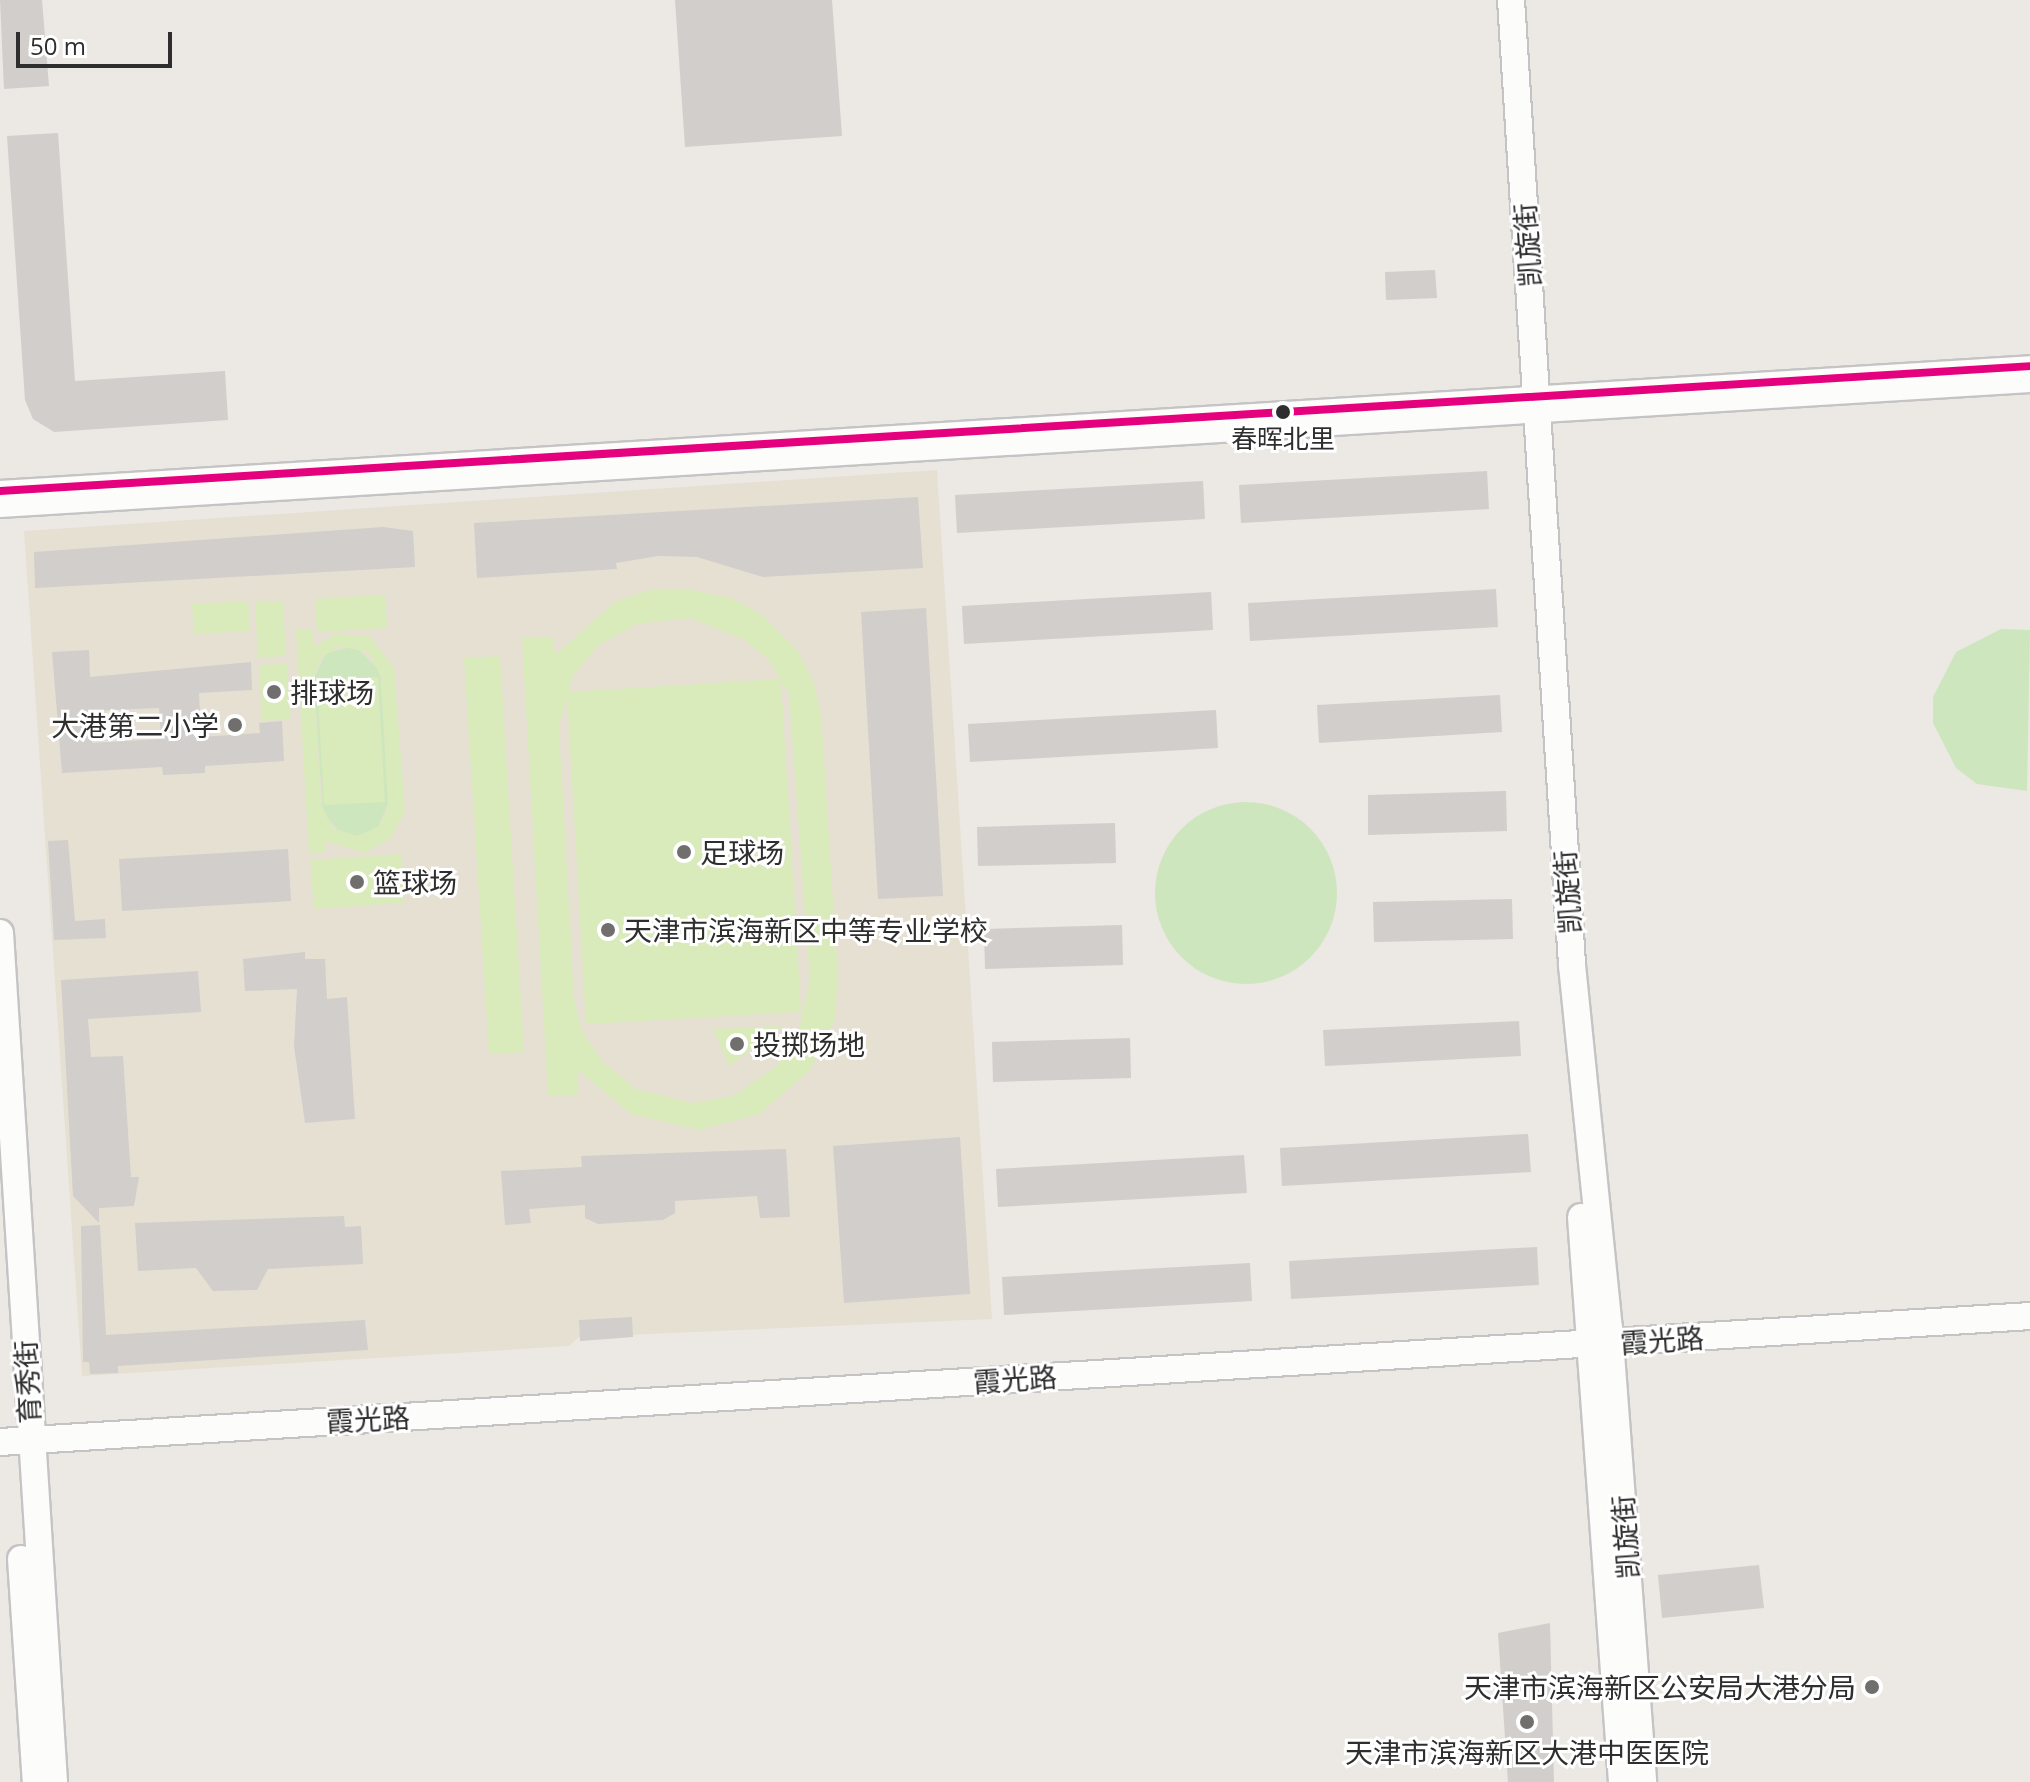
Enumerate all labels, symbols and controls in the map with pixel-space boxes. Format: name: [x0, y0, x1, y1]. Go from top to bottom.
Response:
scale bar: [20, 16, 176, 66]
text: 50 m: [30, 29, 86, 62]
street label: 凯旋街: [1507, 202, 1547, 288]
marker: 春晖北里: [1275, 404, 1291, 420]
place label: 春晖北里: [1231, 423, 1335, 455]
place label: 排球场: [290, 675, 374, 709]
marker: 排球场: [265, 683, 283, 701]
place label: 大港第二小学: [51, 708, 219, 742]
marker: 大港第二小学: [226, 716, 244, 734]
place label: 足球场: [700, 835, 784, 869]
marker: 足球场: [675, 843, 693, 861]
street label: 凯旋街: [1547, 849, 1587, 935]
place label: 篮球场: [373, 865, 457, 899]
marker: 篮球场: [348, 873, 366, 891]
place label: 天津市滨海新区中等专业学校: [624, 913, 988, 947]
marker: 天津市滨海新区中等专业学校: [599, 921, 617, 939]
place label: 投掷场地: [753, 1027, 865, 1061]
marker: 投掷场地: [728, 1035, 746, 1053]
street label: 霞光路: [1619, 1320, 1705, 1360]
street label: 育秀街: [8, 1339, 46, 1425]
street label: 霞光路: [972, 1359, 1058, 1399]
street label: 霞光路: [325, 1400, 411, 1438]
street label: 凯旋街: [1605, 1494, 1645, 1580]
place label: 天津市滨海新区公安局大港分局: [1464, 1670, 1856, 1704]
marker: 天津市滨海新区公安局大港分局: [1863, 1678, 1881, 1696]
marker: 天津市滨海新区大港中医医院: [1518, 1713, 1536, 1731]
place label: 天津市滨海新区大港中医医院: [1345, 1735, 1709, 1769]

